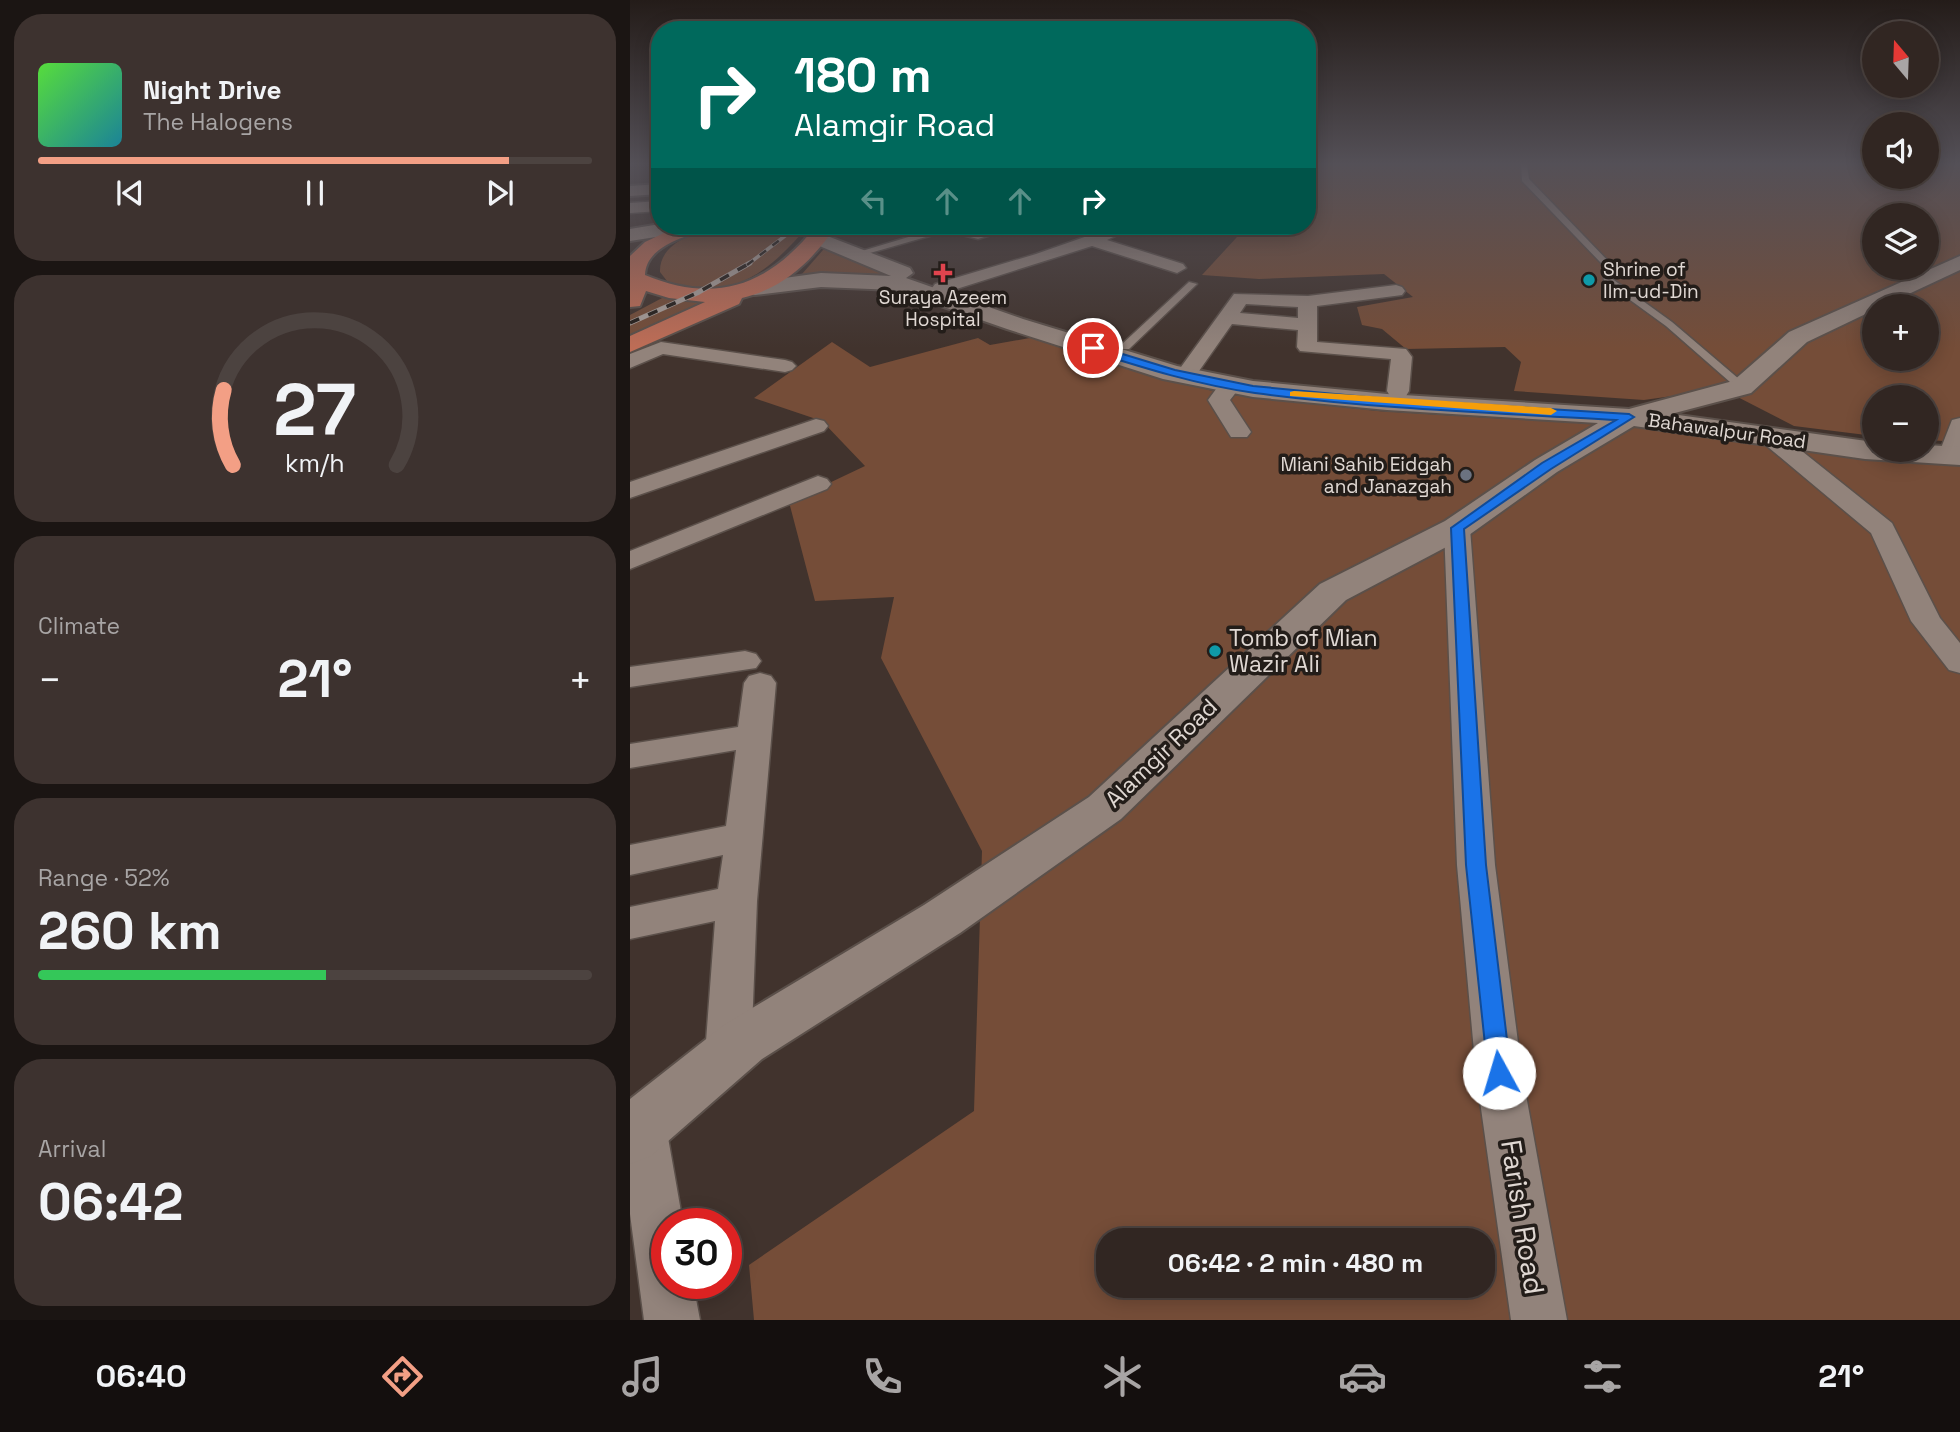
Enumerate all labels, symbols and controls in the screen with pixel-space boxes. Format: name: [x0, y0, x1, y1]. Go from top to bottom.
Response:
north arrow: [1862, 21, 1939, 98]
map controls: [1862, 21, 1939, 462]
text: 180 m: [794, 44, 932, 106]
icon: right: [679, 49, 770, 140]
text: Night Drive: [143, 73, 281, 107]
text: Alamgir Road: [794, 105, 995, 145]
text: The Halogens: [143, 107, 293, 137]
button: sound: [1862, 112, 1939, 189]
icon: previous: [111, 174, 149, 212]
icon: pause: [296, 174, 334, 212]
icon: next: [481, 174, 519, 212]
icon: left: [855, 182, 893, 220]
icon: ahead: [928, 182, 966, 220]
icon: ahead: [1001, 182, 1039, 220]
icon: right: [1074, 182, 1112, 220]
button: layers: [1862, 203, 1939, 280]
place label: Shrine of Ilm-ud-Din: [1603, 257, 1699, 304]
marker: Suraya Azeem Hospital: [933, 263, 953, 283]
marker: Shrine of Ilm-ud-Din: [1581, 272, 1597, 288]
place label: Suraya Azeem Hospital: [879, 285, 1007, 332]
button: +: [1862, 294, 1939, 371]
pin: [1063, 318, 1123, 378]
icon: arrive: [1074, 329, 1112, 367]
text: 27: [274, 363, 356, 456]
button: −: [1862, 385, 1939, 462]
street label: Bahawalpur Road: [1647, 408, 1807, 454]
text: km/h: [285, 447, 345, 479]
place label: Miani Sahib Eidgah and Janazgah: [1280, 452, 1452, 499]
marker: Miani Sahib Eidgah and Janazgah: [1458, 467, 1474, 483]
text: Climate: [38, 611, 120, 641]
place label: Tomb of Mian Wazir Ali: [1229, 623, 1378, 679]
marker: Tomb of Mian Wazir Ali: [1207, 643, 1223, 659]
text: 21°: [278, 646, 352, 712]
text: −: [38, 656, 62, 704]
text: +: [568, 656, 592, 704]
street label: Alamgir Road: [1099, 692, 1223, 814]
text: Range · 52%: [38, 863, 170, 893]
text: 260 km: [38, 898, 222, 964]
position arrow: [1462, 1036, 1536, 1110]
text: Arrival: [38, 1134, 106, 1164]
street label: Farish Road: [1493, 1137, 1553, 1297]
text: 06:42: [38, 1169, 183, 1235]
speed limit sign: 30: [651, 1208, 742, 1299]
text: 06:42 · 2 min · 480 m: [1168, 1246, 1423, 1280]
icon: directions: [378, 1352, 427, 1401]
icon: music: [618, 1352, 667, 1401]
icon: phone: [858, 1352, 907, 1401]
icon: climate: [1098, 1352, 1147, 1401]
icon: car: [1338, 1352, 1387, 1401]
icon: filters: [1578, 1352, 1627, 1401]
text: 06:40: [96, 1356, 187, 1396]
text: 21°: [1818, 1356, 1864, 1396]

